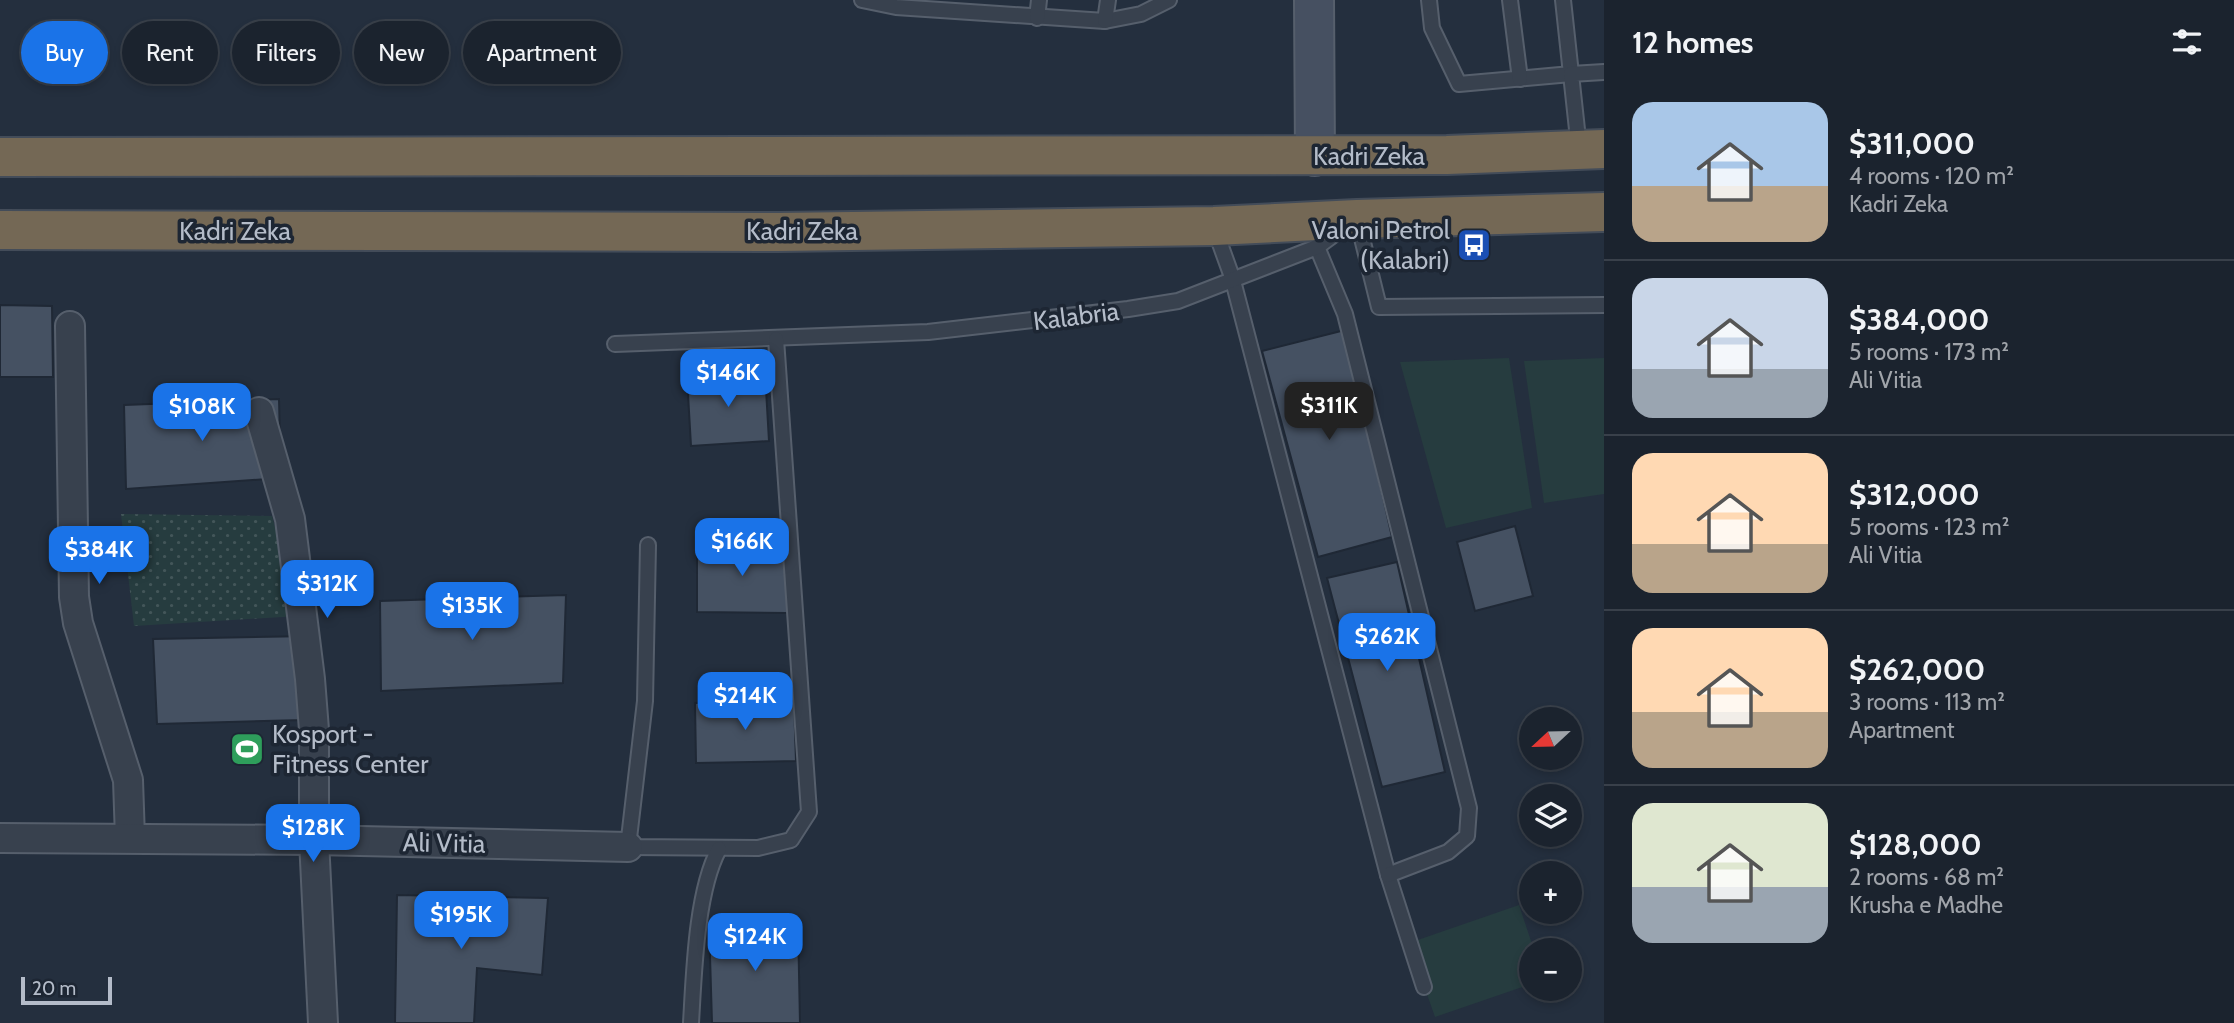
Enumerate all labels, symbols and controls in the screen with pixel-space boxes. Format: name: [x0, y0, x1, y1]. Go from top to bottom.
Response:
chip: Buy: [21, 21, 108, 84]
chip: Rent: [122, 21, 218, 84]
chip: Filters: [232, 21, 340, 84]
chip: New: [354, 21, 449, 84]
chip: Apartment: [463, 21, 621, 84]
icon: filters: [2168, 23, 2206, 61]
text: 12 homes: [1632, 24, 1754, 61]
text: $311,000: [1849, 125, 1975, 162]
icon: home: [1688, 130, 1772, 214]
street label: Kadri Zeka: [1313, 140, 1426, 172]
text: 4 rooms · 120 m²: [1849, 162, 2014, 190]
text: Kadri Zeka: [1849, 190, 1948, 218]
place label: Valoni Petrol (Kalabri): [1312, 214, 1450, 276]
street label: Kadri Zeka: [179, 215, 292, 247]
street label: Kadri Zeka: [746, 215, 859, 247]
bus stop icon: Valoni Petrol (Kalabri): [1455, 226, 1493, 264]
street label: Kalabria: [1031, 295, 1121, 337]
text: $384,000: [1849, 301, 1990, 338]
icon: home: [1688, 306, 1772, 390]
text: 5 rooms · 173 m²: [1849, 338, 2009, 366]
pin: $146K: [679, 350, 777, 409]
text: $146K: [696, 358, 760, 386]
text: Ali Vitia: [1849, 366, 1922, 394]
pin: $311K: [1280, 382, 1378, 442]
pin: $108K: [153, 384, 251, 443]
text: $311K: [1300, 391, 1358, 419]
text: $108K: [169, 392, 235, 420]
text: $312,000: [1849, 476, 1980, 513]
icon: home: [1688, 481, 1772, 565]
text: 5 rooms · 123 m²: [1849, 513, 2009, 541]
pin: $166K: [693, 518, 791, 578]
pin: $384K: [50, 526, 148, 586]
text: $166K: [711, 527, 773, 555]
text: $384K: [65, 535, 133, 563]
text: Ali Vitia: [1849, 541, 1922, 569]
pin: $312K: [278, 560, 376, 620]
text: $312K: [297, 569, 357, 597]
pin: $135K: [423, 582, 521, 642]
text: $135K: [442, 591, 503, 619]
pin: $262K: [1338, 614, 1436, 673]
text: $262K: [1354, 622, 1420, 650]
text: $262,000: [1849, 651, 1985, 688]
icon: home: [1688, 656, 1772, 740]
pin: $214K: [696, 672, 794, 732]
text: $214K: [714, 681, 776, 709]
text: 3 rooms · 113 m²: [1849, 688, 2005, 716]
north arrow: [1519, 707, 1582, 770]
map controls: [1519, 707, 1582, 1001]
text: Apartment: [1849, 716, 1954, 744]
place label: Kosport - Fitness Center: [272, 718, 429, 780]
sports icon: Kosport - Fitness Center: [228, 730, 266, 768]
button: layers: [1519, 784, 1582, 847]
pin: $128K: [264, 804, 362, 864]
text: $128K: [282, 813, 344, 841]
street label: Ali Vitia: [402, 826, 486, 860]
text: $128,000: [1849, 826, 1982, 863]
icon: home: [1688, 831, 1772, 915]
button: +: [1519, 861, 1582, 924]
text: 2 rooms · 68 m²: [1849, 863, 2004, 891]
text: Krusha e Madhe: [1849, 891, 2003, 919]
pin: $195K: [412, 892, 510, 951]
text: $195K: [430, 900, 492, 928]
pin: $124K: [706, 914, 804, 973]
text: $124K: [724, 922, 786, 950]
button: −: [1519, 938, 1582, 1001]
scale bar: [21, 974, 112, 1006]
text: 20 m: [32, 977, 76, 1000]

